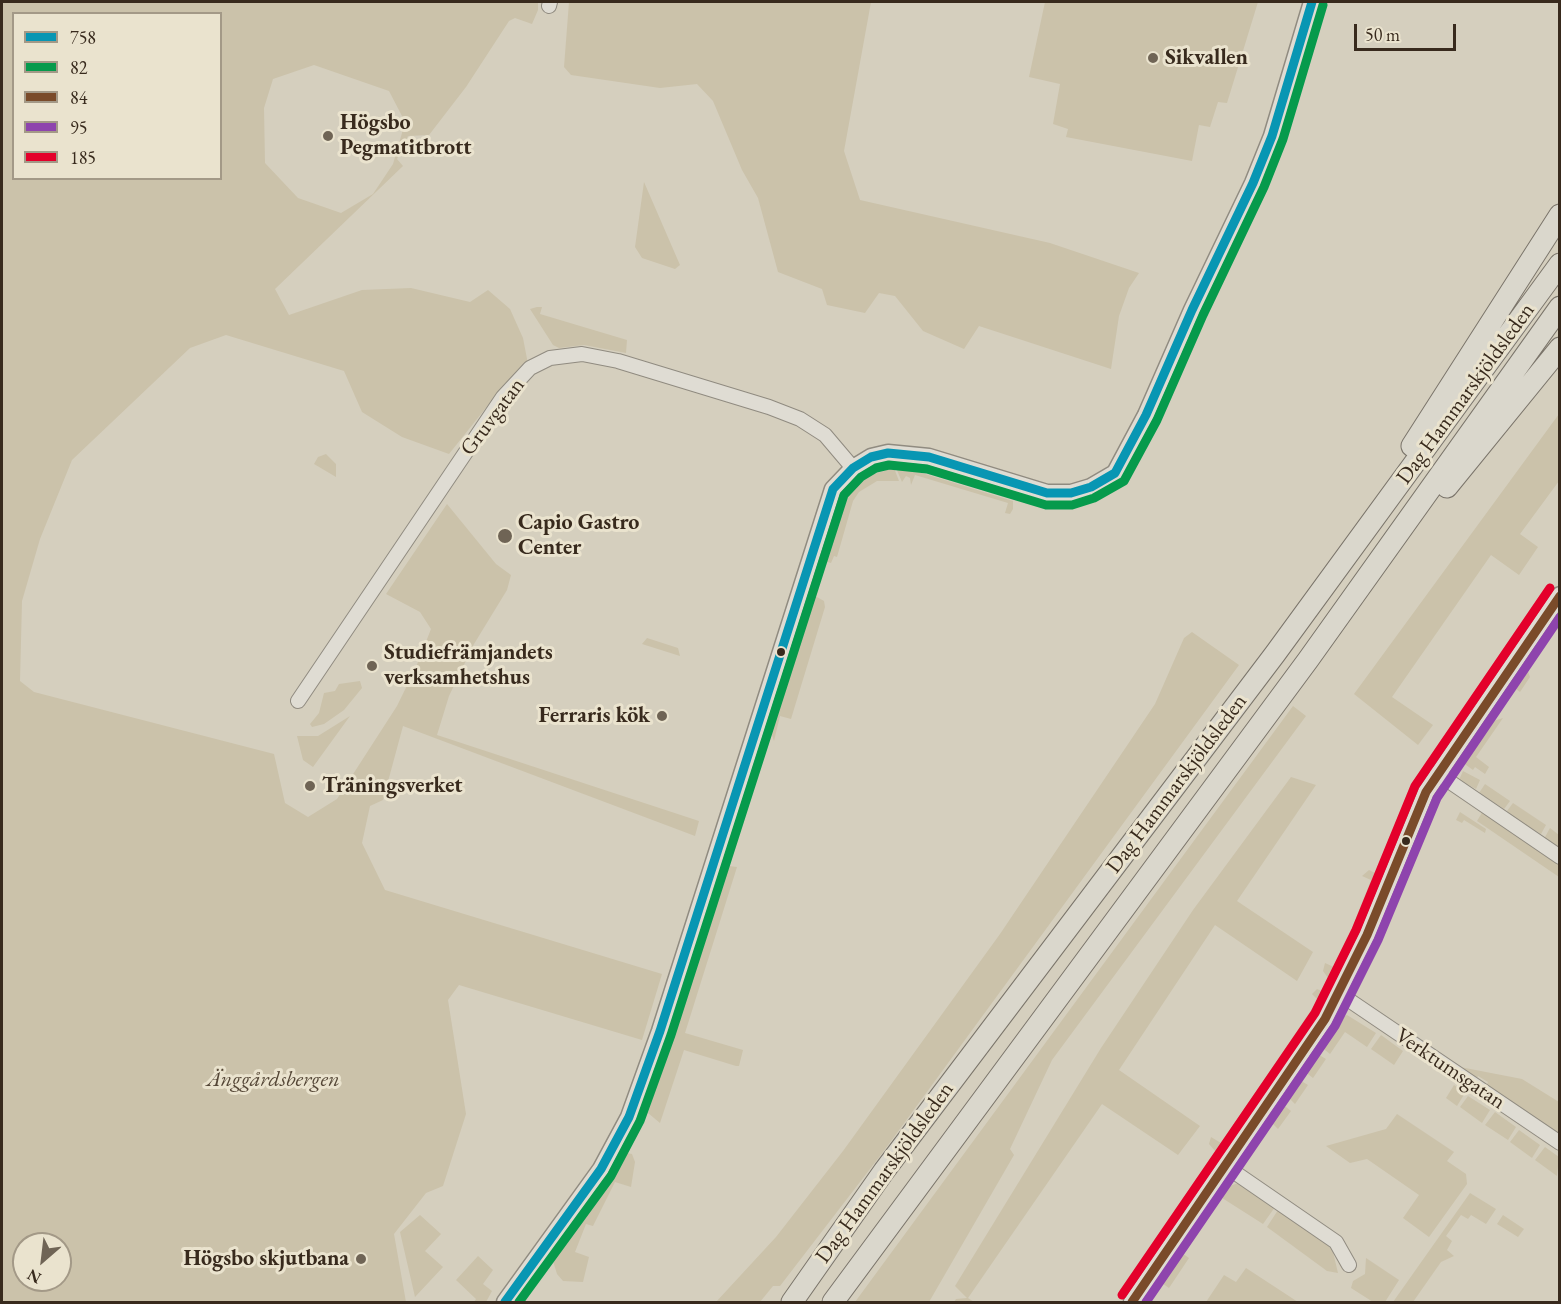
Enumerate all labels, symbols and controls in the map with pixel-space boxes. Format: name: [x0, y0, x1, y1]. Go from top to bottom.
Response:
legend: [12, 12, 222, 180]
scale bar: [1357, 12, 1459, 50]
text: 50 m: [1365, 23, 1400, 46]
text: 758: [70, 26, 96, 49]
place label: Sikvallen: [1165, 45, 1248, 71]
marker: Sikvallen: [1146, 51, 1160, 65]
text: 82: [70, 56, 87, 79]
text: 84: [70, 86, 87, 109]
place label: Högsbo Pegmatitbrott: [340, 110, 471, 162]
text: 95: [70, 116, 87, 139]
marker: Högsbo Pegmatitbrott: [321, 129, 335, 143]
text: 185: [70, 146, 96, 169]
street label: Dag Hammarskjöldsleden: [1391, 298, 1541, 490]
street label: Gruvgatan: [455, 373, 531, 461]
place label: Capio Gastro Center: [518, 510, 639, 562]
marker: Capio Gastro Center: [496, 527, 514, 545]
place label: Studiefrämjandets verksamhetshus: [384, 640, 553, 692]
unlabelled marker: [775, 646, 787, 658]
marker: Studiefrämjandets verksamhetshus: [365, 659, 379, 673]
street label: Dag Hammarskjöldsleden: [1101, 689, 1253, 879]
place label: Ferraris kök: [539, 703, 650, 729]
marker: Ferraris kök: [655, 709, 669, 723]
place label: Träningsverket: [322, 773, 463, 799]
marker: Träningsverket: [303, 779, 317, 793]
unlabelled marker: [1400, 835, 1412, 847]
street label: Verktumsgatan: [1390, 1022, 1510, 1116]
park label: Änggårdsbergen: [206, 1067, 340, 1093]
street label: Dag Hammarskjöldsleden: [810, 1077, 960, 1269]
north arrow: [12, 1232, 72, 1292]
place label: Högsbo skjutbana: [183, 1246, 349, 1272]
marker: Högsbo skjutbana: [354, 1252, 368, 1266]
text: N: [24, 1264, 45, 1289]

